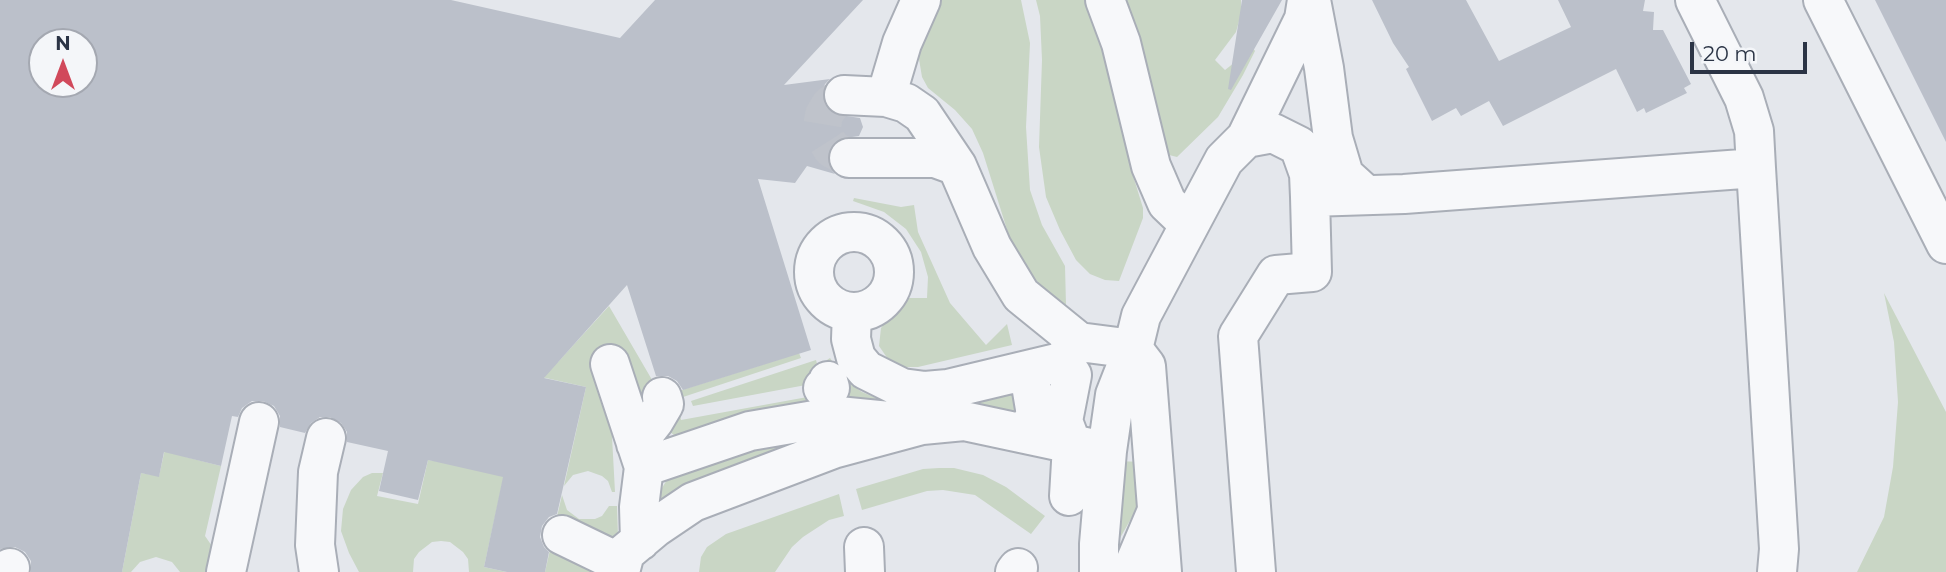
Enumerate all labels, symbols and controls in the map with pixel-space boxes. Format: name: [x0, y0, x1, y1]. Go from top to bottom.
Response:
north arrow: [28, 28, 98, 98]
scale bar: [1694, 28, 1811, 72]
text: N: [55, 32, 71, 55]
text: 20 m: [1703, 41, 1757, 66]

